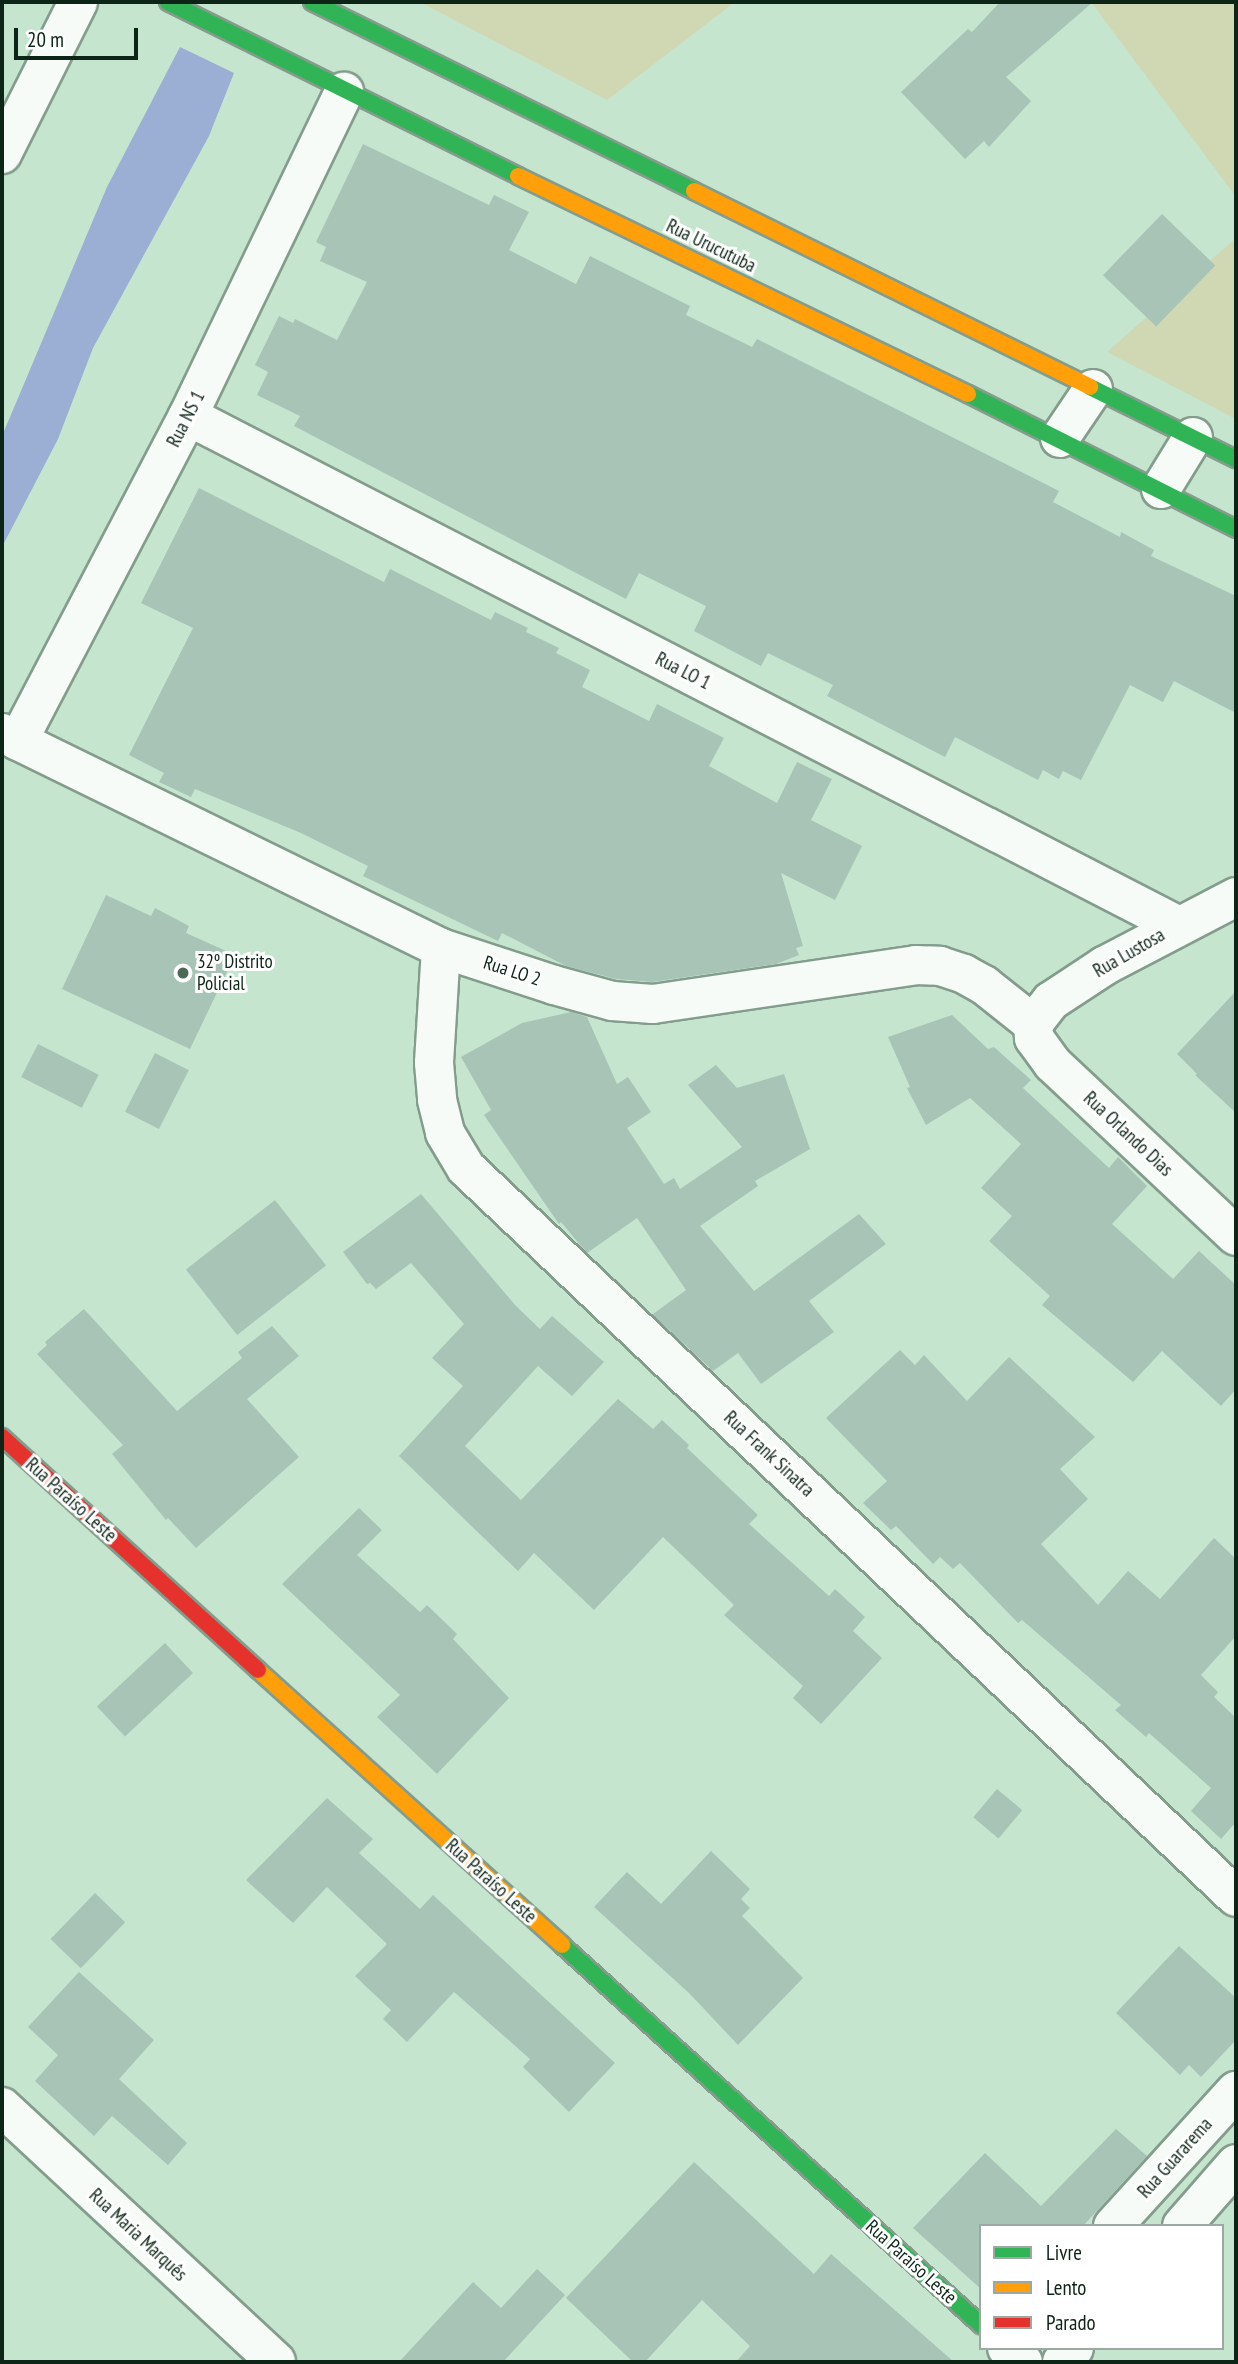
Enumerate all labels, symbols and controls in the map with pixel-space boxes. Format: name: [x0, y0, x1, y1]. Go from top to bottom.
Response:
scale bar: [18, 14, 142, 58]
text: 20 m: [27, 26, 64, 53]
street label: Rua Urucutuba: [663, 215, 759, 277]
street label: Rua NS 1: [162, 387, 210, 451]
street label: Rua LO 1: [652, 647, 714, 695]
street label: Rua Lustosa: [1089, 923, 1169, 983]
place label: 32º Distrito Policial: [197, 951, 273, 995]
street label: Rua LO 2: [481, 951, 543, 991]
marker: 32º Distrito Policial: [175, 965, 191, 981]
street label: Rua Orlando Dias: [1079, 1087, 1177, 1181]
street label: Rua Frank Sinatra: [719, 1406, 819, 1502]
street label: Rua Paraíso Leste: [21, 1453, 121, 1547]
street label: Rua Paraíso Leste: [441, 1834, 541, 1928]
street label: Rua Guararema: [1133, 2113, 1217, 2203]
street label: Rua Maria Marquês: [84, 2184, 192, 2286]
street label: Rua Paraíso Leste: [861, 2215, 961, 2309]
legend: [979, 2224, 1224, 2350]
text: Livre: [1046, 2239, 1082, 2266]
text: Lento: [1046, 2274, 1086, 2301]
text: Parado: [1046, 2309, 1096, 2336]

